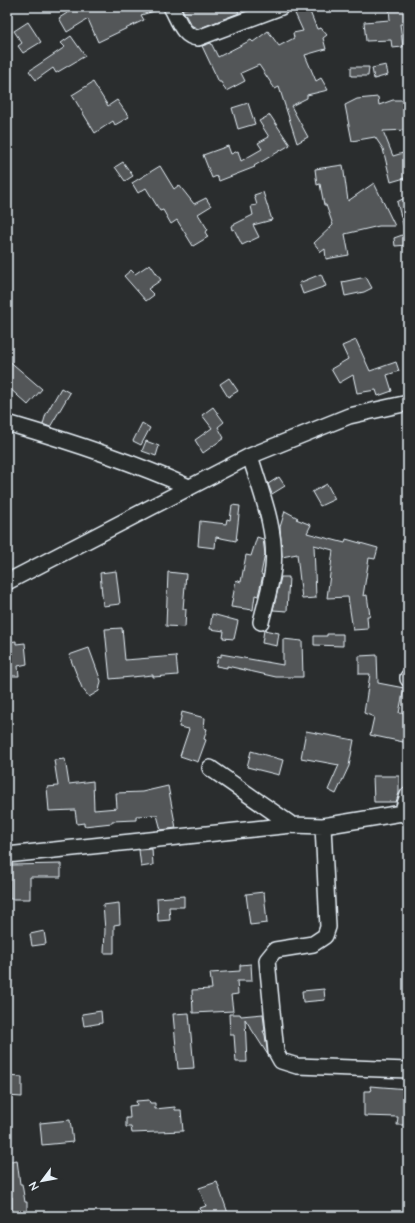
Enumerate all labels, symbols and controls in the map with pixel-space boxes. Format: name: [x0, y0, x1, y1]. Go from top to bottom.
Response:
north arrow: [22, 1161, 62, 1201]
text: N: [26, 1179, 42, 1193]

